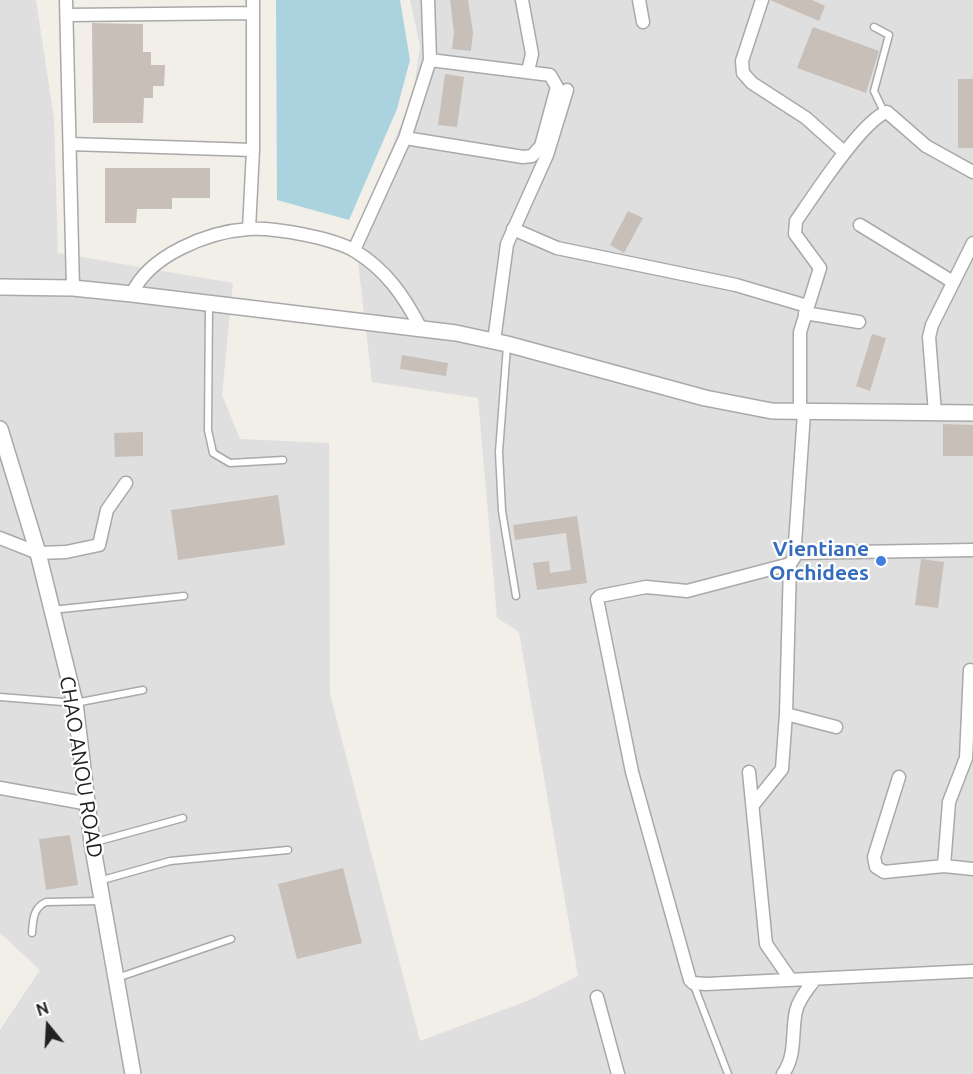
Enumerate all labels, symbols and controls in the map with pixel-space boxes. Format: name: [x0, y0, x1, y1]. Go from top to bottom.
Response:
place label: Vientiane Orchidees: [769, 536, 869, 586]
marker: Vientiane Orchidees: [874, 554, 888, 568]
street label: CHAO ANOU ROAD: [54, 674, 108, 860]
north arrow: [18, 996, 78, 1056]
text: N: [34, 998, 51, 1019]

